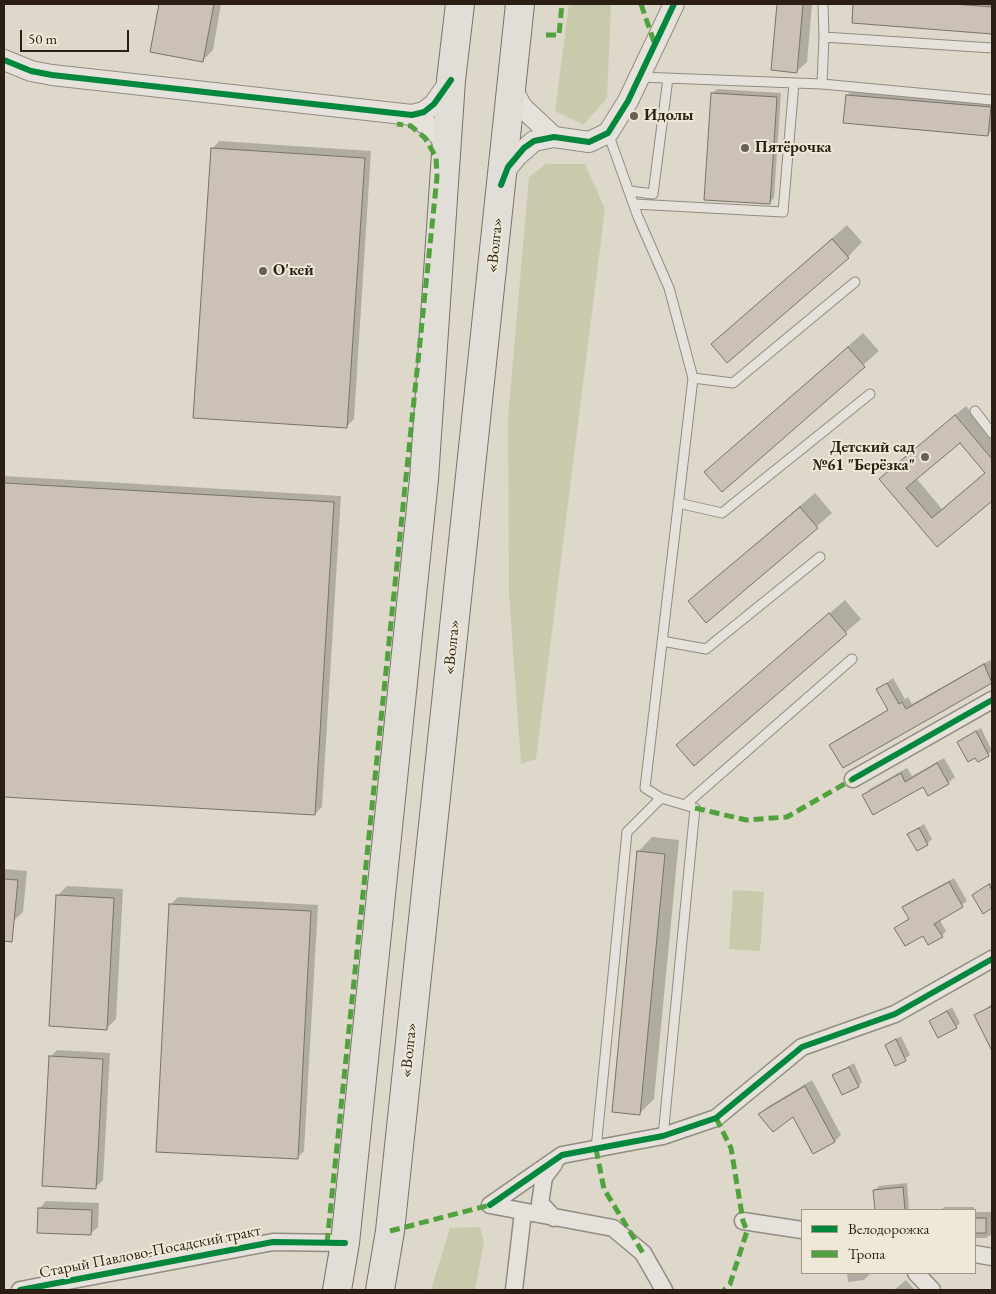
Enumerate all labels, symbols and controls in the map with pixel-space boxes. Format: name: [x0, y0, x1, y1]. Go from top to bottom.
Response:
scale bar: [22, 20, 131, 52]
text: 50 m: [28, 29, 57, 48]
place label: Идолы: [644, 106, 694, 126]
marker: Идолы: [628, 110, 640, 122]
place label: Пятёрочка: [755, 138, 832, 158]
marker: Пятёрочка: [739, 142, 751, 154]
street label: «Волга»: [483, 216, 507, 274]
place label: О'кей: [273, 261, 314, 281]
marker: О'кей: [257, 265, 269, 277]
place label: Детский сад №61 "Берёзка": [813, 438, 915, 476]
marker: Детский сад №61 "Берёзка": [919, 451, 931, 463]
street label: «Волга»: [440, 618, 464, 676]
street label: «Волга»: [397, 1021, 421, 1079]
legend: [801, 1209, 976, 1274]
text: Велодорожка: [848, 1219, 929, 1238]
street label: Старый Павлово-Посадский тракт: [38, 1221, 262, 1283]
text: Тропа: [848, 1244, 885, 1263]

